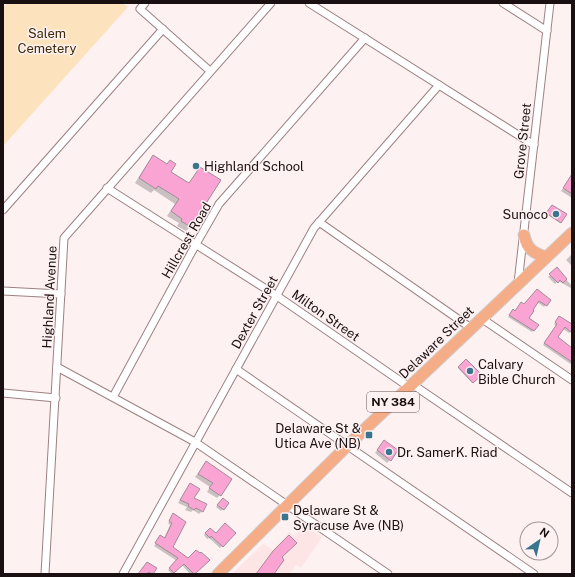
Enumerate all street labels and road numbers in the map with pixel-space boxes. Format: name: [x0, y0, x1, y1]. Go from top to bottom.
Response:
street label: Grove Street: [511, 102, 534, 180]
street label: Hillcrest Road: [159, 200, 214, 281]
street label: Highland Avenue: [39, 245, 60, 349]
street label: Dexter Street: [228, 273, 281, 351]
street label: Milton Street: [289, 287, 362, 344]
street label: Delaware Street: [396, 303, 477, 382]
road number: NY 384: [367, 392, 419, 412]

